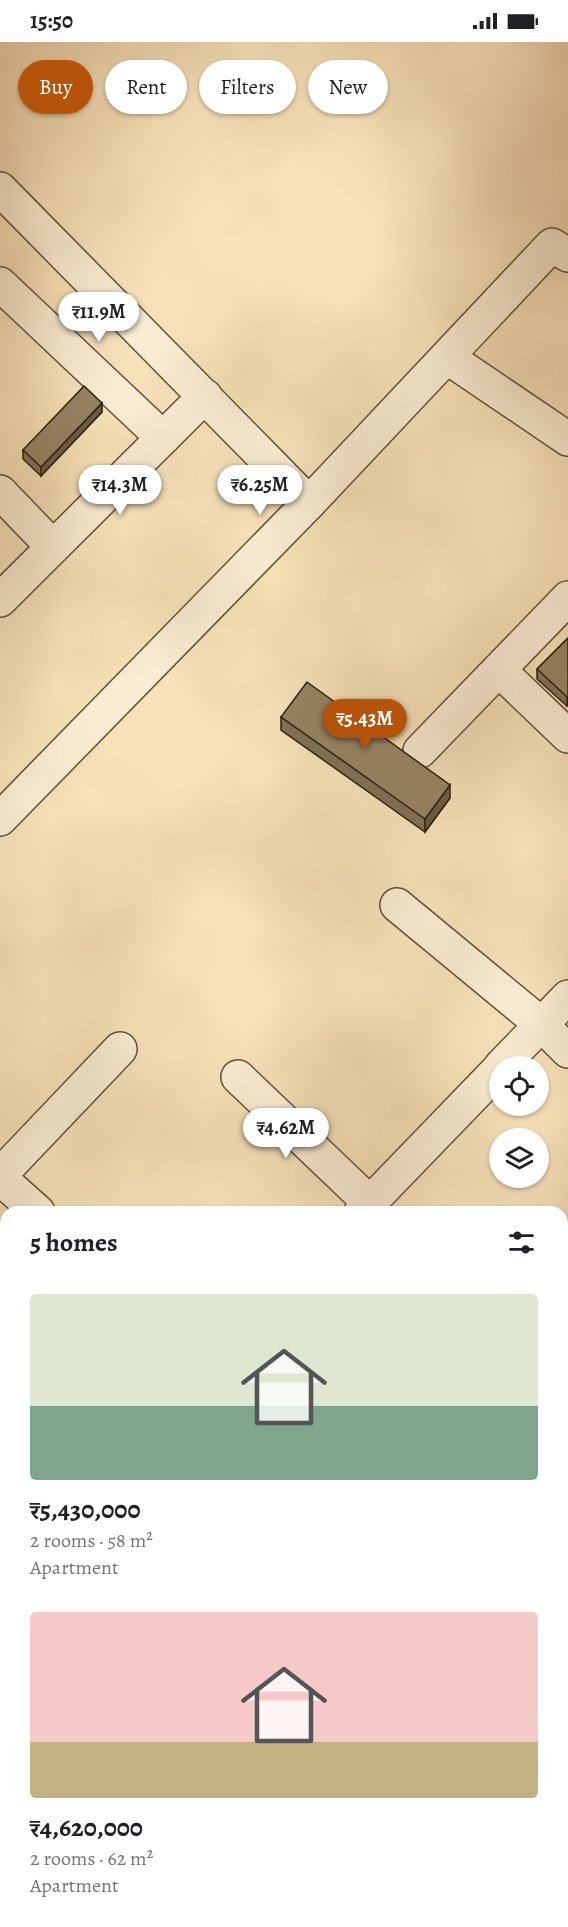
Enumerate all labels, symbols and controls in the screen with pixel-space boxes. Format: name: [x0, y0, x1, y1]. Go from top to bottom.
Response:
text: 15:50: [30, 6, 73, 36]
chip: Buy: [18, 60, 93, 114]
chip: Rent: [105, 60, 187, 114]
chip: Filters: [199, 60, 296, 114]
chip: New: [308, 60, 388, 114]
pin: ₹11.9M: [50, 292, 148, 343]
text: ₹11.9M: [72, 298, 126, 325]
pin: ₹14.3M: [71, 465, 169, 516]
pin: ₹6.25M: [211, 465, 309, 516]
text: ₹14.3M: [93, 471, 147, 498]
text: ₹6.25M: [231, 471, 289, 498]
pin: ₹5.43M: [316, 699, 414, 750]
text: ₹5.43M: [337, 705, 393, 732]
map controls: [489, 1056, 549, 1188]
button: locate: [489, 1056, 549, 1116]
pin: ₹4.62M: [237, 1108, 335, 1159]
text: ₹4.62M: [257, 1114, 315, 1141]
button: layers: [489, 1128, 549, 1188]
text: 5 homes: [30, 1225, 118, 1260]
icon: filters: [505, 1226, 538, 1259]
icon: home: [230, 1333, 338, 1441]
text: ₹5,430,000: [30, 1492, 141, 1527]
text: 2 rooms · 58 m²: [30, 1527, 153, 1554]
text: Apartment: [30, 1554, 119, 1581]
icon: home: [230, 1651, 338, 1759]
text: ₹4,620,000: [30, 1810, 143, 1845]
text: 2 rooms · 62 m²: [30, 1845, 153, 1872]
text: Apartment: [30, 1872, 119, 1899]

